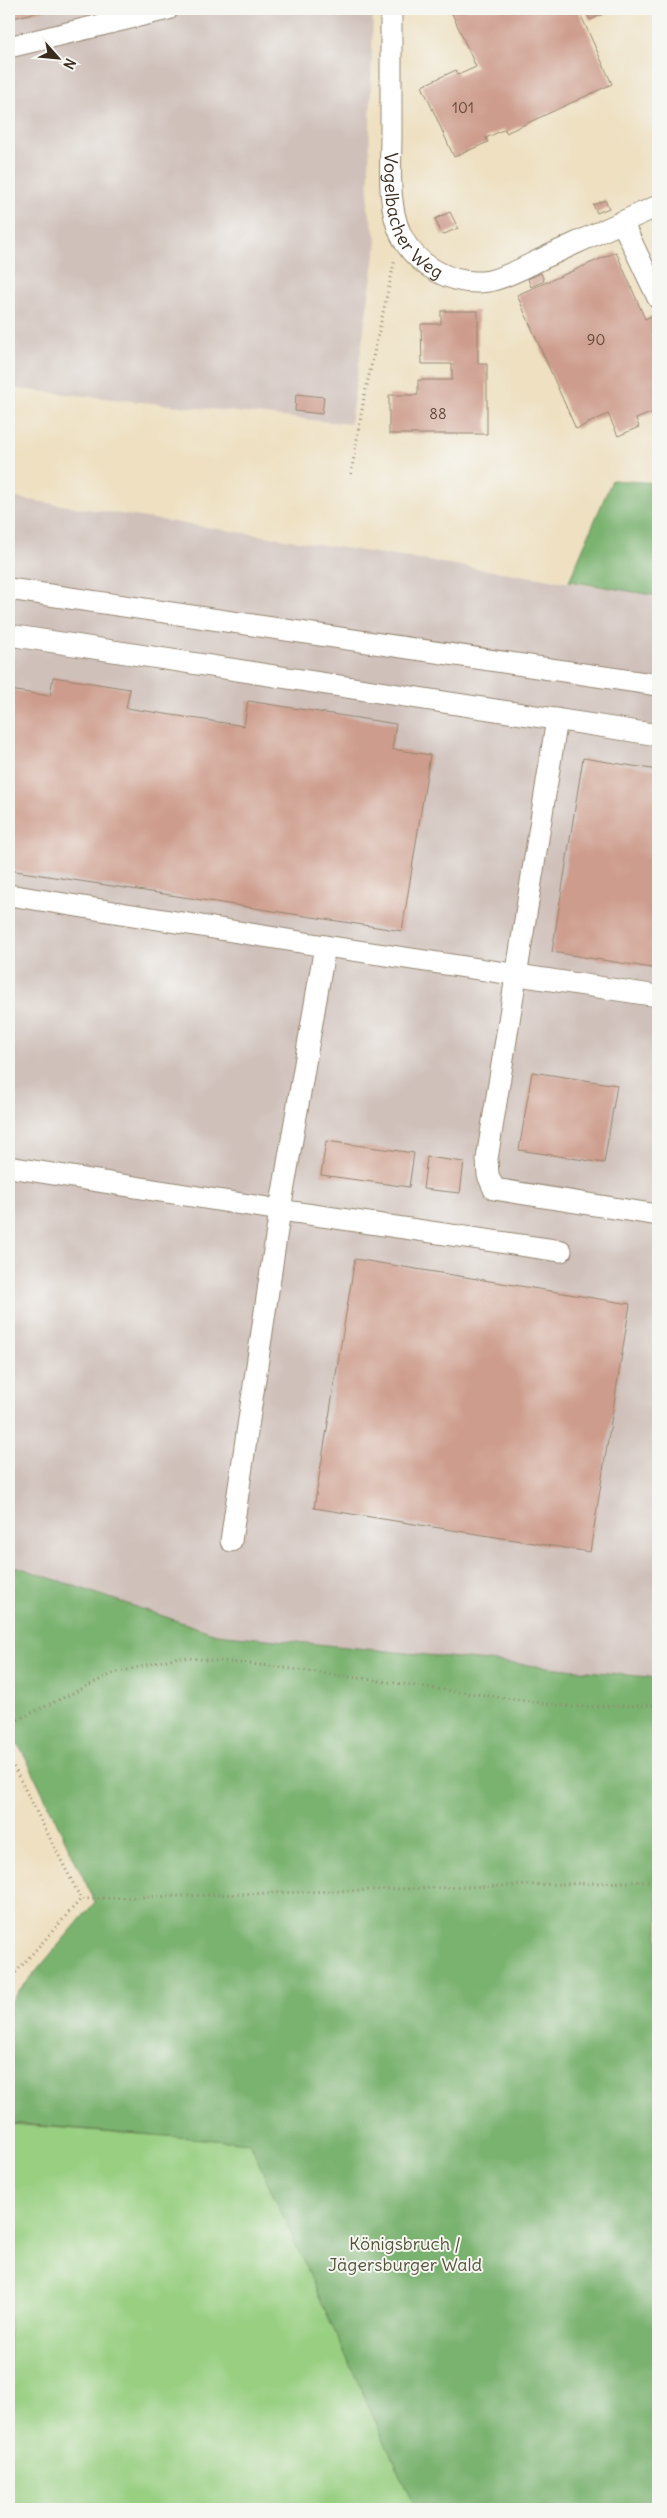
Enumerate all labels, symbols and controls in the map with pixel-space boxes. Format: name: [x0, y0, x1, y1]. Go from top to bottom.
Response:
north arrow: [32, 32, 82, 82]
text: N: [59, 56, 80, 72]
house number: 101: [452, 98, 474, 117]
street label: Vogelbacher Weg: [379, 152, 447, 284]
house number: 90: [587, 330, 605, 349]
house number: 88: [429, 404, 447, 423]
park label: Königsbruch / Jägersburger Wald: [328, 2232, 483, 2276]

